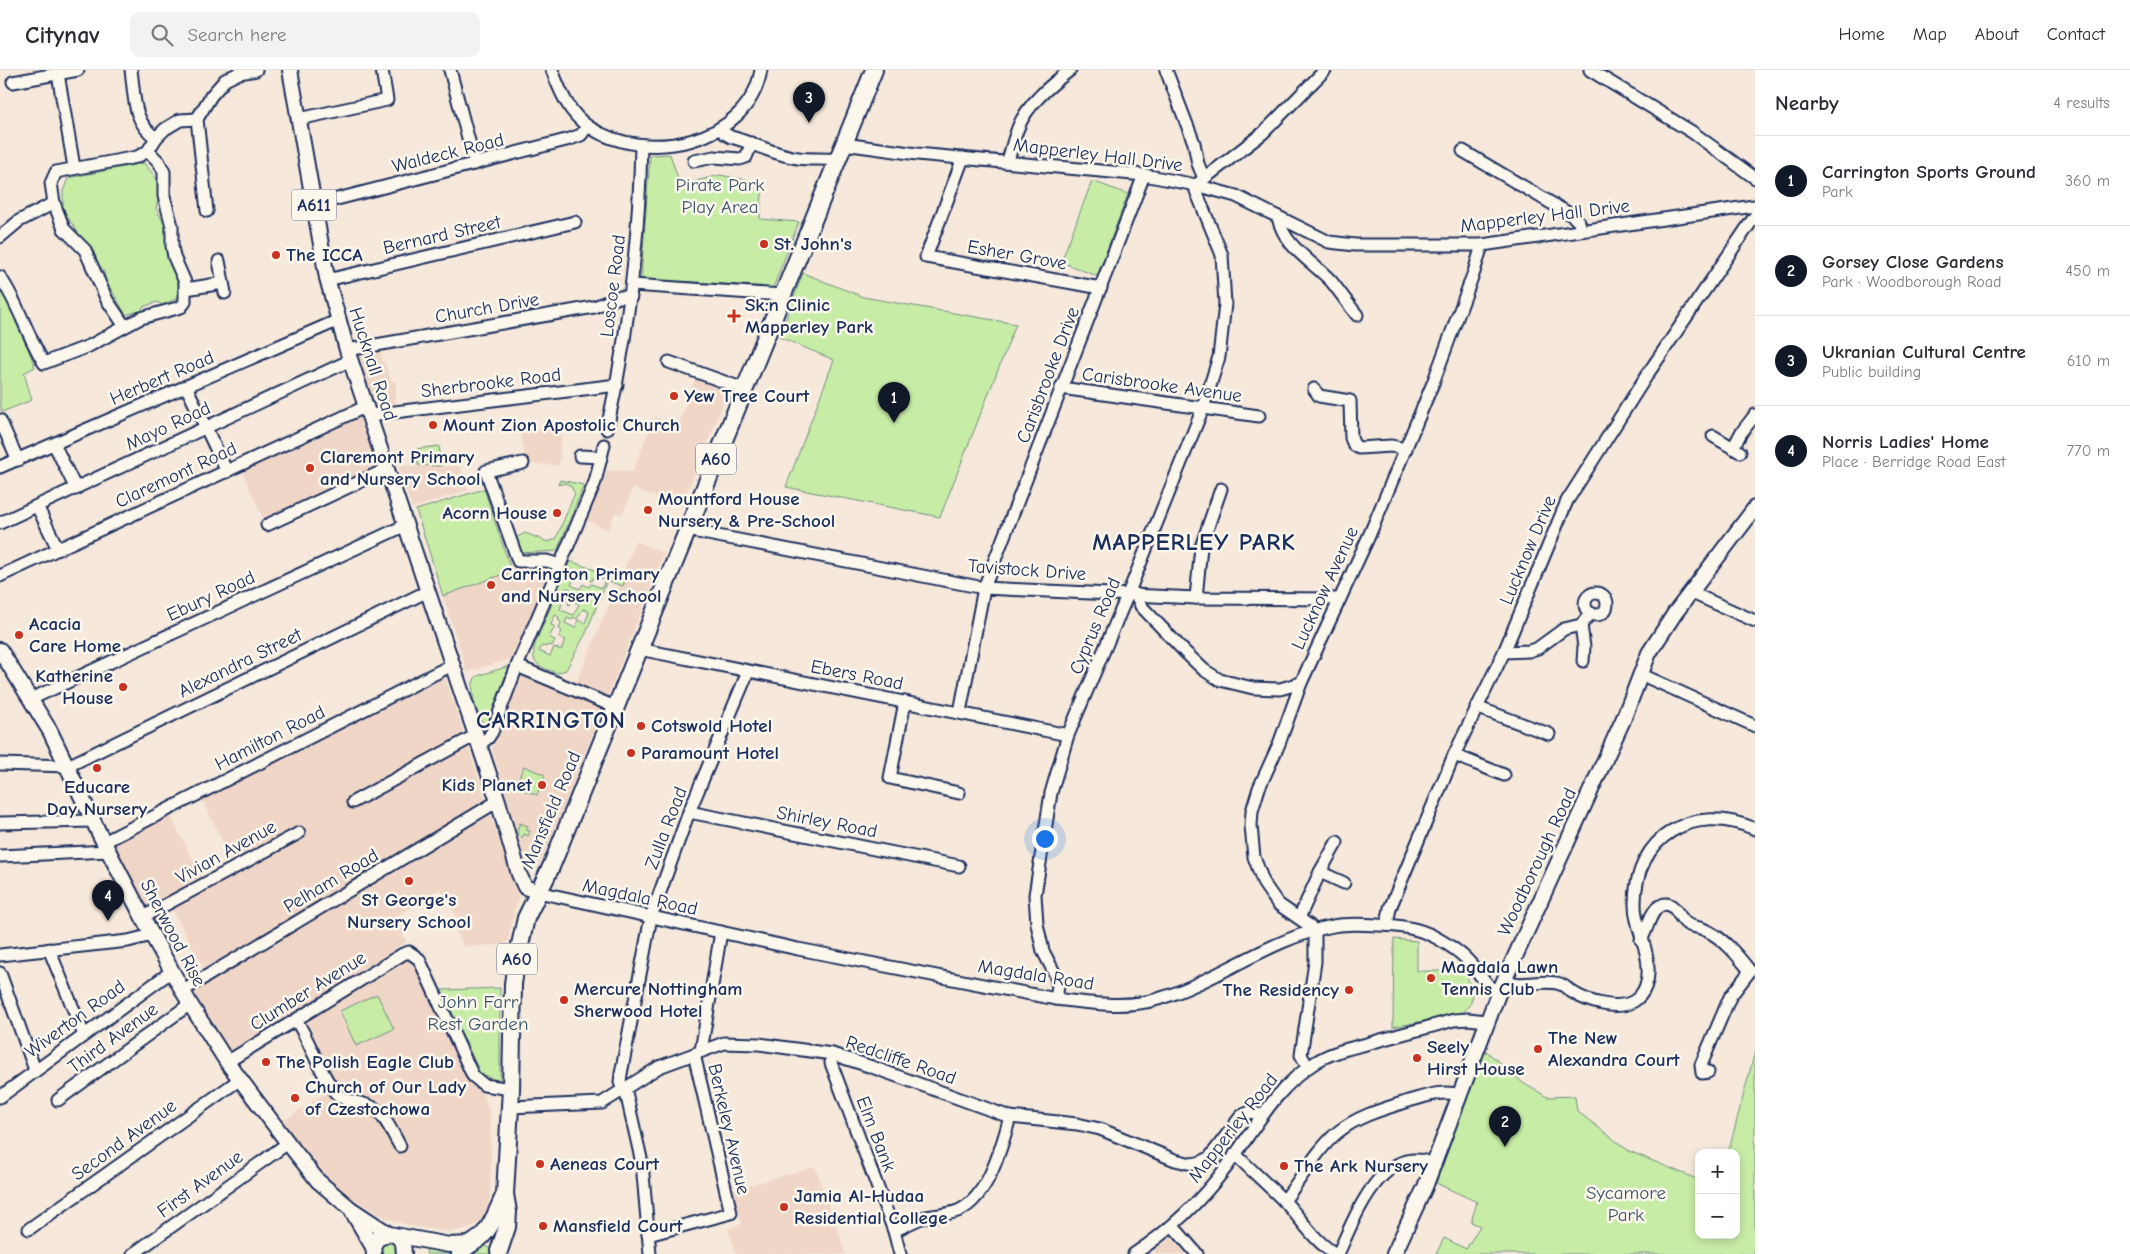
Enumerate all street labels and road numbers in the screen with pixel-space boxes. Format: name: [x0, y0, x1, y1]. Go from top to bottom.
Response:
street label: Waldeck Road: [390, 128, 506, 178]
street label: Mapperley Hall Drive: [1012, 134, 1184, 176]
road number: A611: [292, 190, 336, 220]
street label: Mapperley Hall Drive: [1459, 195, 1631, 237]
street label: Bernard Street: [381, 211, 504, 259]
street label: Loscoe Road: [596, 234, 630, 338]
street label: Esher Grove: [966, 235, 1068, 275]
street label: Church Drive: [433, 288, 541, 328]
street label: Carisbrooke Drive: [1012, 304, 1084, 446]
street label: Hucknall Road: [344, 305, 402, 423]
street label: Herbert Road: [107, 346, 217, 410]
street label: Sherbrooke Road: [420, 363, 562, 403]
street label: Carisbrooke Avenue: [1081, 363, 1243, 407]
street label: Mayo Road: [122, 397, 214, 455]
street label: Claremont Road: [112, 437, 240, 513]
road number: A60: [696, 444, 736, 474]
street label: Lucknow Drive: [1495, 492, 1561, 608]
street label: Lucknow Avenue: [1287, 523, 1363, 653]
street label: Tavistock Drive: [967, 555, 1087, 585]
street label: Ebury Road: [163, 566, 259, 626]
street label: Cyprus Road: [1065, 574, 1125, 678]
street label: Alexandra Street: [175, 623, 306, 702]
street label: Ebers Road: [809, 655, 905, 695]
street label: Hamilton Road: [211, 701, 329, 775]
street label: Mansfield Road: [516, 748, 586, 872]
street label: Zulla Road: [640, 784, 692, 872]
street label: Woodborough Road: [1493, 785, 1581, 939]
street label: Shirley Road: [775, 801, 879, 843]
street label: Vivian Avenue: [172, 815, 280, 889]
street label: Pelham Road: [280, 844, 382, 918]
street label: Magdala Road: [580, 874, 700, 920]
street label: Sherwood Rise: [136, 876, 210, 990]
road number: A60: [497, 944, 537, 974]
street label: Clumber Avenue: [246, 947, 370, 1035]
street label: Magdala Road: [976, 955, 1096, 995]
street label: Wiverton Road: [21, 975, 129, 1063]
street label: Third Avenue: [64, 998, 162, 1078]
street label: Redcliffe Road: [843, 1031, 959, 1089]
street label: Berkeley Avenue: [703, 1061, 755, 1197]
street label: Mapperley Road: [1184, 1069, 1282, 1187]
street label: Elm Bank: [852, 1093, 901, 1176]
street label: Second Avenue: [67, 1095, 181, 1185]
street label: First Avenue: [153, 1146, 247, 1222]

